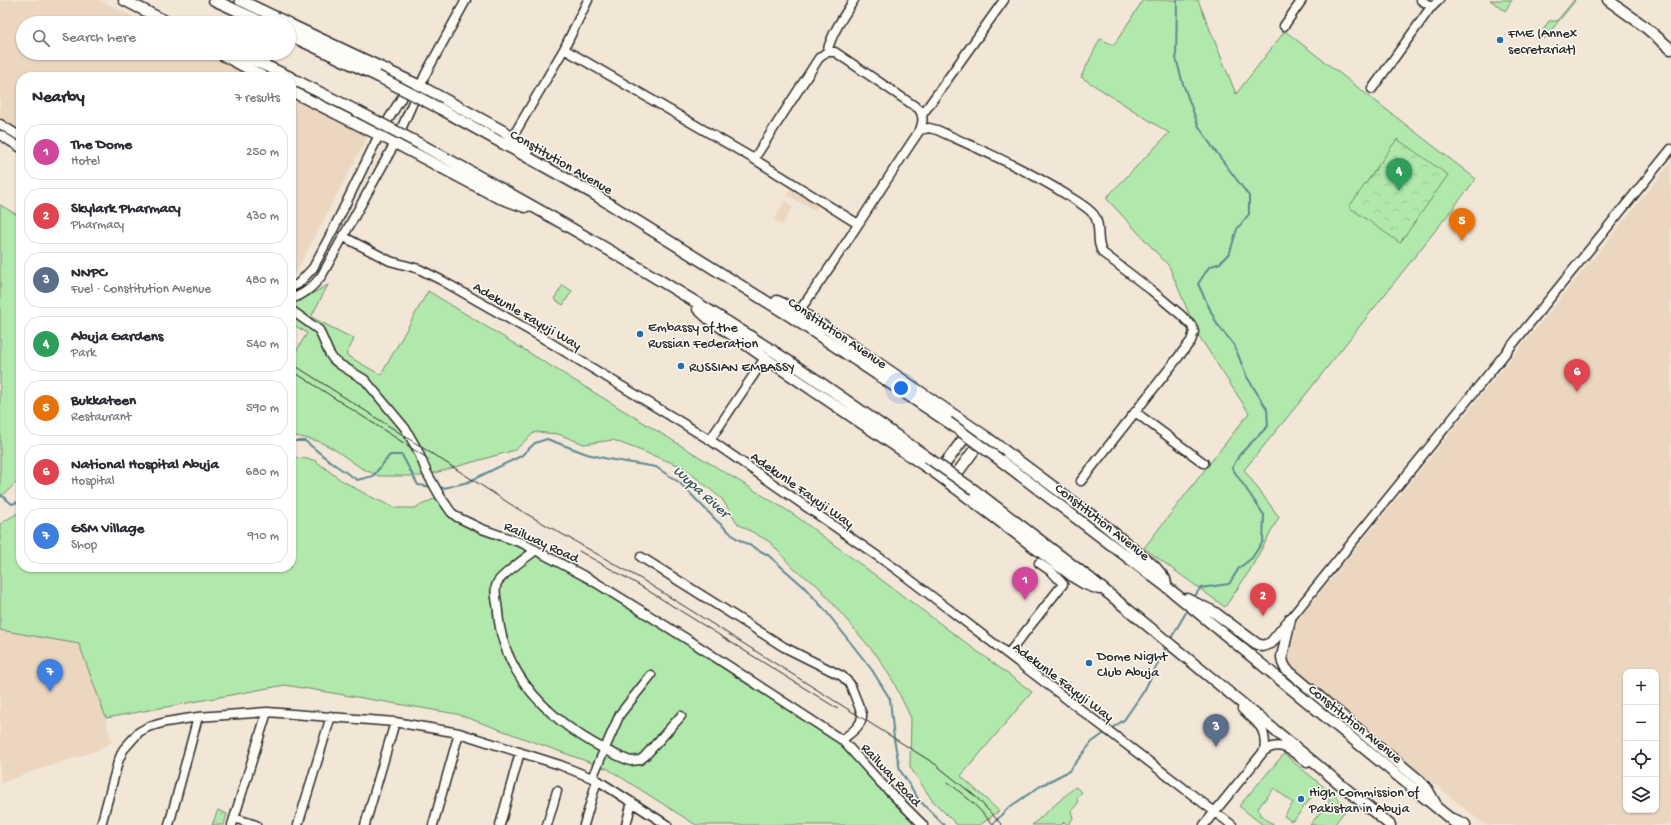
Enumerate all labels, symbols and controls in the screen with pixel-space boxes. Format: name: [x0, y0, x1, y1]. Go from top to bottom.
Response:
search box: [16, 16, 296, 60]
place label: FME (Annex secretariat): [1507, 26, 1578, 59]
icon: search: [30, 27, 52, 49]
text: Search here: [62, 29, 136, 47]
marker: FME (Annex secretariat): [1495, 35, 1505, 45]
text: Nearby: [32, 88, 85, 108]
text: 7 results: [235, 91, 280, 106]
street label: Constitution Avenue: [506, 127, 616, 200]
text: The Dome: [71, 136, 132, 154]
text: 1: [43, 145, 49, 160]
text: 250 m: [246, 145, 279, 160]
text: Hotel: [71, 154, 100, 169]
pin: 4: [1386, 158, 1412, 191]
text: Skylark Pharmacy: [71, 200, 181, 218]
pin: 5: [1449, 208, 1475, 241]
text: 2: [43, 209, 49, 224]
text: 430 m: [246, 209, 279, 224]
text: Pharmacy: [71, 218, 124, 233]
text: NNPC: [71, 264, 107, 282]
text: 3: [43, 273, 49, 288]
text: 480 m: [246, 273, 279, 288]
street label: Adekunle Fayuji Way: [470, 279, 584, 355]
text: Fuel · Constitution Avenue: [71, 282, 211, 297]
street label: Constitution Avenue: [784, 295, 890, 374]
place label: Embassy of the Russian Federation: [648, 320, 759, 353]
text: Abuja Gardens: [71, 328, 163, 346]
marker: Embassy of the Russian Federation: [635, 329, 645, 339]
text: 4: [43, 337, 49, 352]
text: 540 m: [246, 337, 279, 352]
text: Park: [71, 346, 96, 361]
pin: 6: [1564, 359, 1590, 392]
place label: RUSSIAN EMBASSY: [689, 360, 795, 377]
marker: RUSSIAN EMBASSY: [676, 361, 686, 371]
your location: [891, 378, 911, 398]
text: Bukkateen: [71, 392, 136, 410]
text: 5: [43, 401, 49, 416]
text: 590 m: [246, 401, 279, 416]
text: Restaurant: [71, 410, 131, 425]
street label: Adekunle Fayuji Way: [747, 449, 857, 533]
text: National Hospital Abuja: [71, 456, 219, 474]
water label: Wupa River: [669, 462, 735, 524]
text: 6: [43, 465, 49, 480]
text: 680 m: [246, 465, 279, 480]
text: Hospital: [71, 474, 115, 489]
street label: Constitution Avenue: [1051, 481, 1153, 566]
street label: Railway Road: [501, 519, 583, 569]
text: GSM Village: [71, 520, 144, 538]
text: 7: [43, 529, 49, 544]
text: 910 m: [248, 529, 279, 544]
text: Shop: [71, 538, 97, 553]
pin: 1: [1012, 567, 1038, 600]
pin: 2: [1250, 583, 1276, 616]
street label: Adekunle Fayuji Way: [1009, 639, 1116, 727]
place label: Dome Night Club Abuja: [1096, 649, 1169, 682]
marker: Dome Night Club Abuja: [1084, 658, 1094, 668]
pin: 7: [37, 659, 63, 692]
map controls: [1623, 669, 1659, 813]
button: +: [1623, 669, 1659, 705]
street label: Constitution Avenue: [1304, 682, 1405, 768]
button: −: [1623, 705, 1659, 741]
pin: 3: [1203, 714, 1229, 747]
street label: Railway Road: [856, 740, 925, 812]
button: locate: [1623, 741, 1659, 777]
button: layers: [1623, 777, 1659, 813]
place label: High Commission of Pakistan in Abuja: [1308, 785, 1420, 818]
marker: High Commission of Pakistan in Abuja: [1296, 794, 1306, 804]

